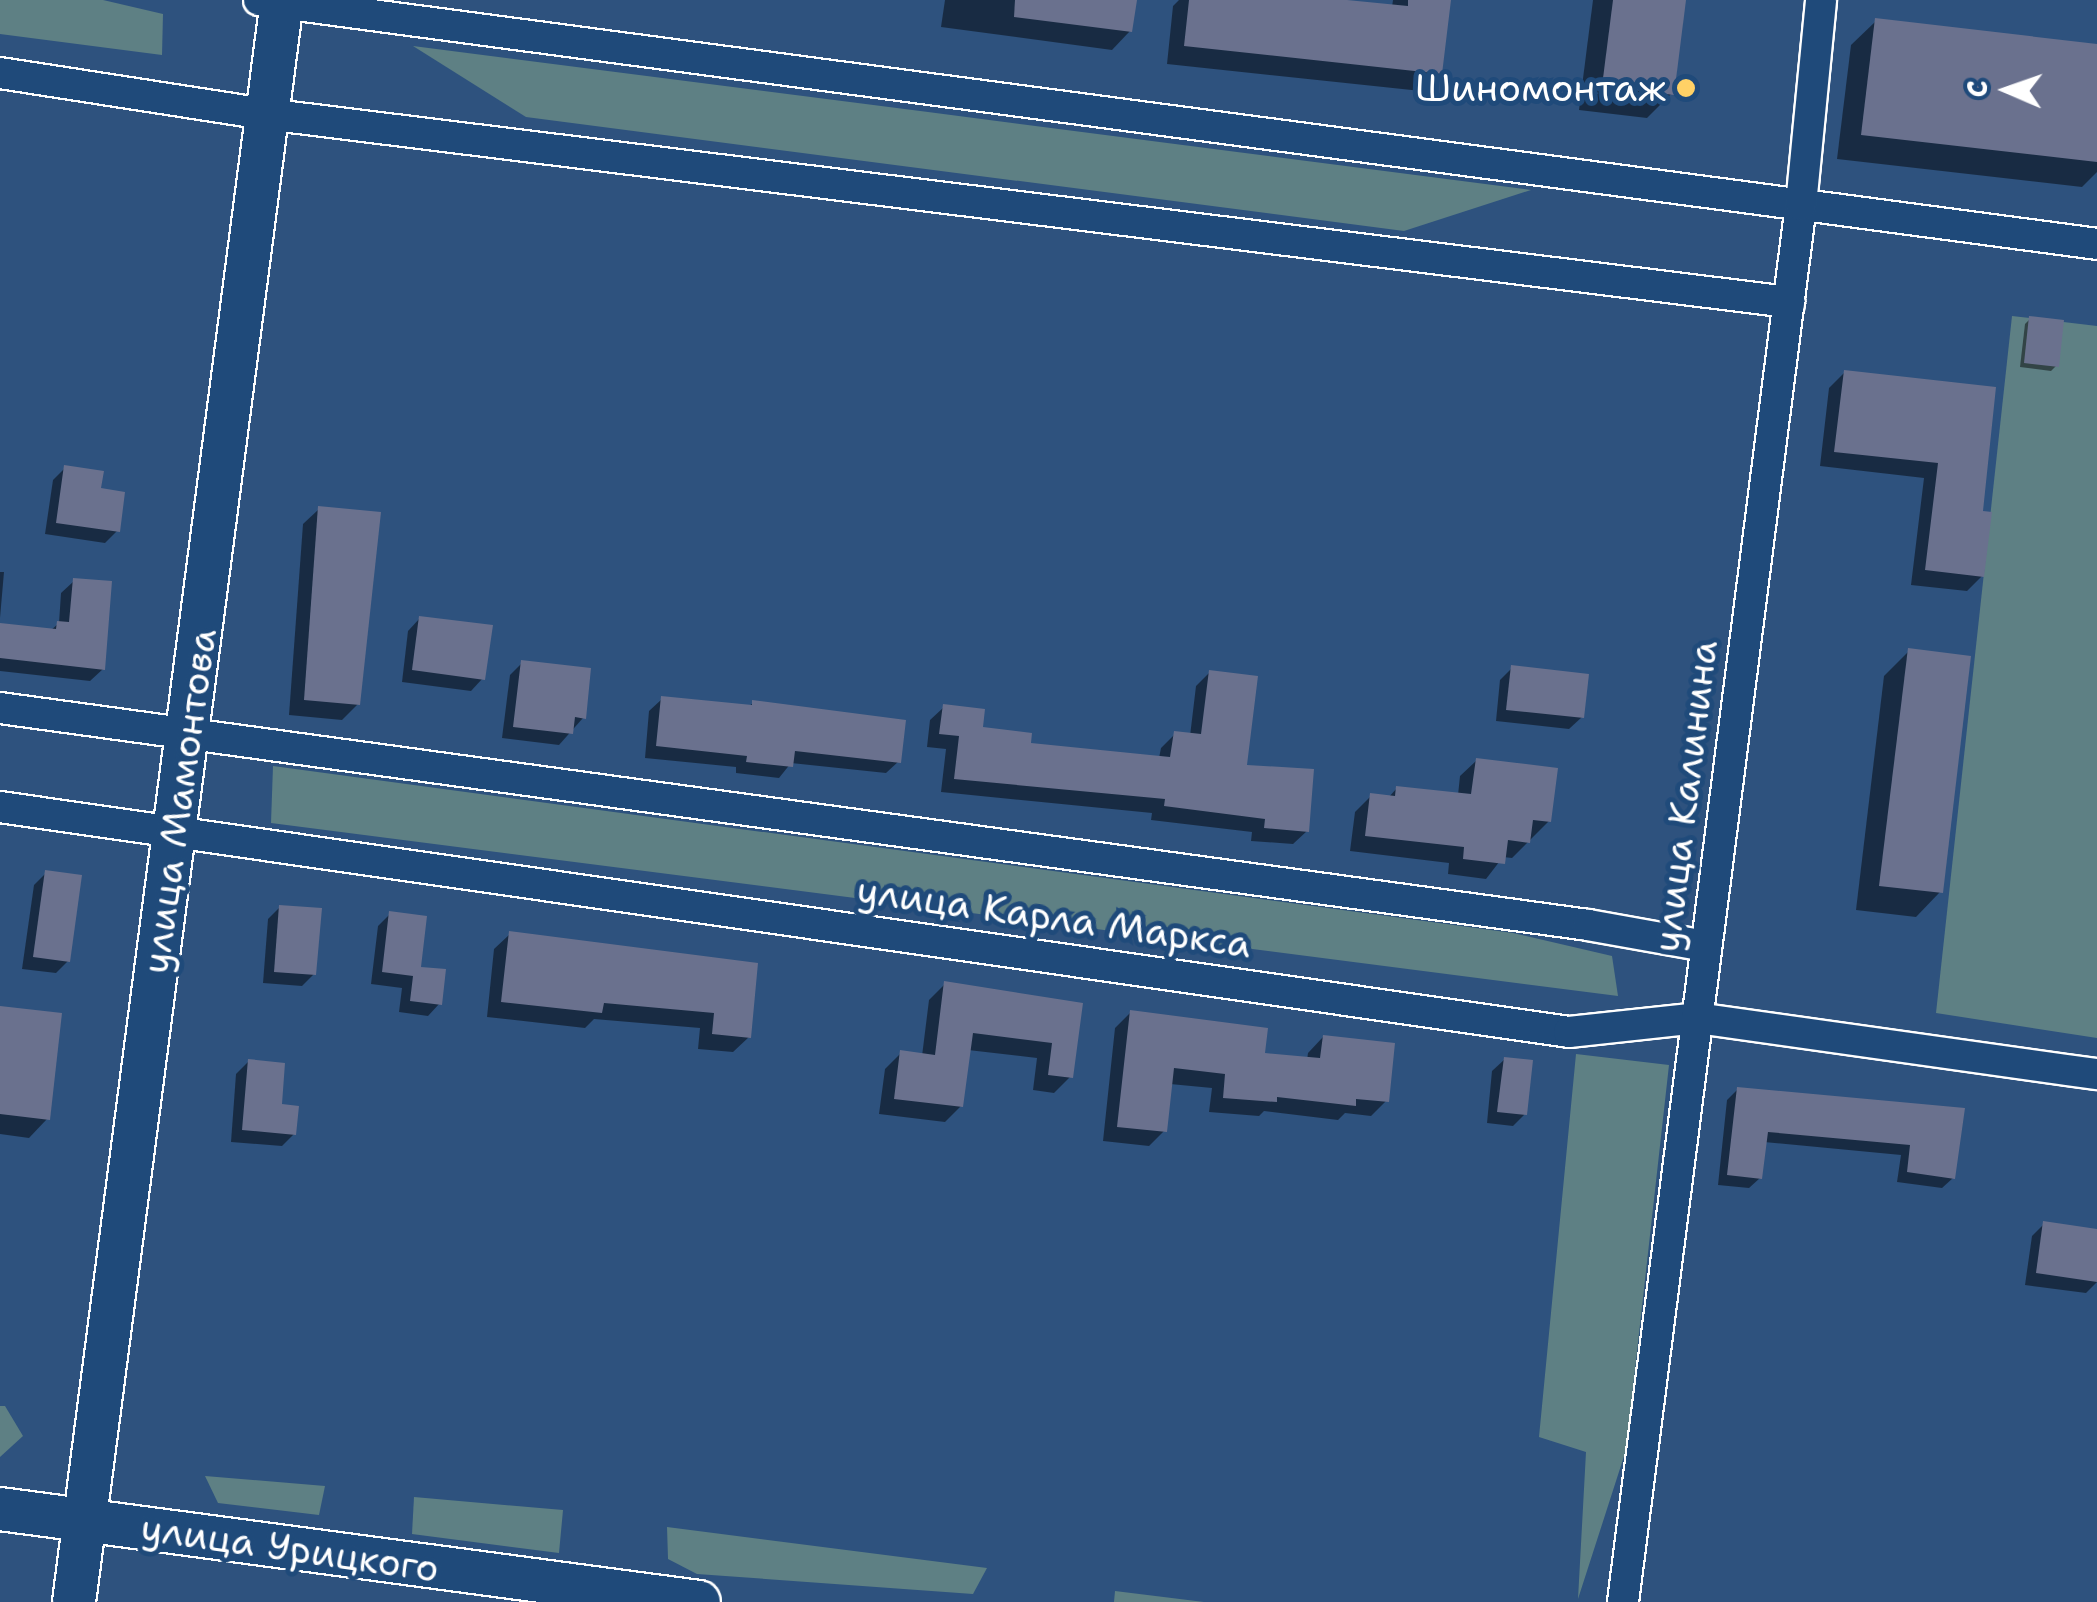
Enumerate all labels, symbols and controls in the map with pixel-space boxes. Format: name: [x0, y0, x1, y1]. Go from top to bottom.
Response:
north arrow: [1957, 40, 2057, 140]
place label: Шиномонтаж: [1415, 65, 1666, 111]
marker: Шиномонтаж: [1675, 77, 1697, 99]
text: С: [1958, 80, 1996, 98]
street label: улица Мамонтова: [132, 626, 226, 976]
street label: улица Калинина: [1643, 638, 1727, 954]
street label: улица Карла Маркса: [854, 867, 1254, 967]
street label: улица Урицкого: [138, 1505, 442, 1591]

